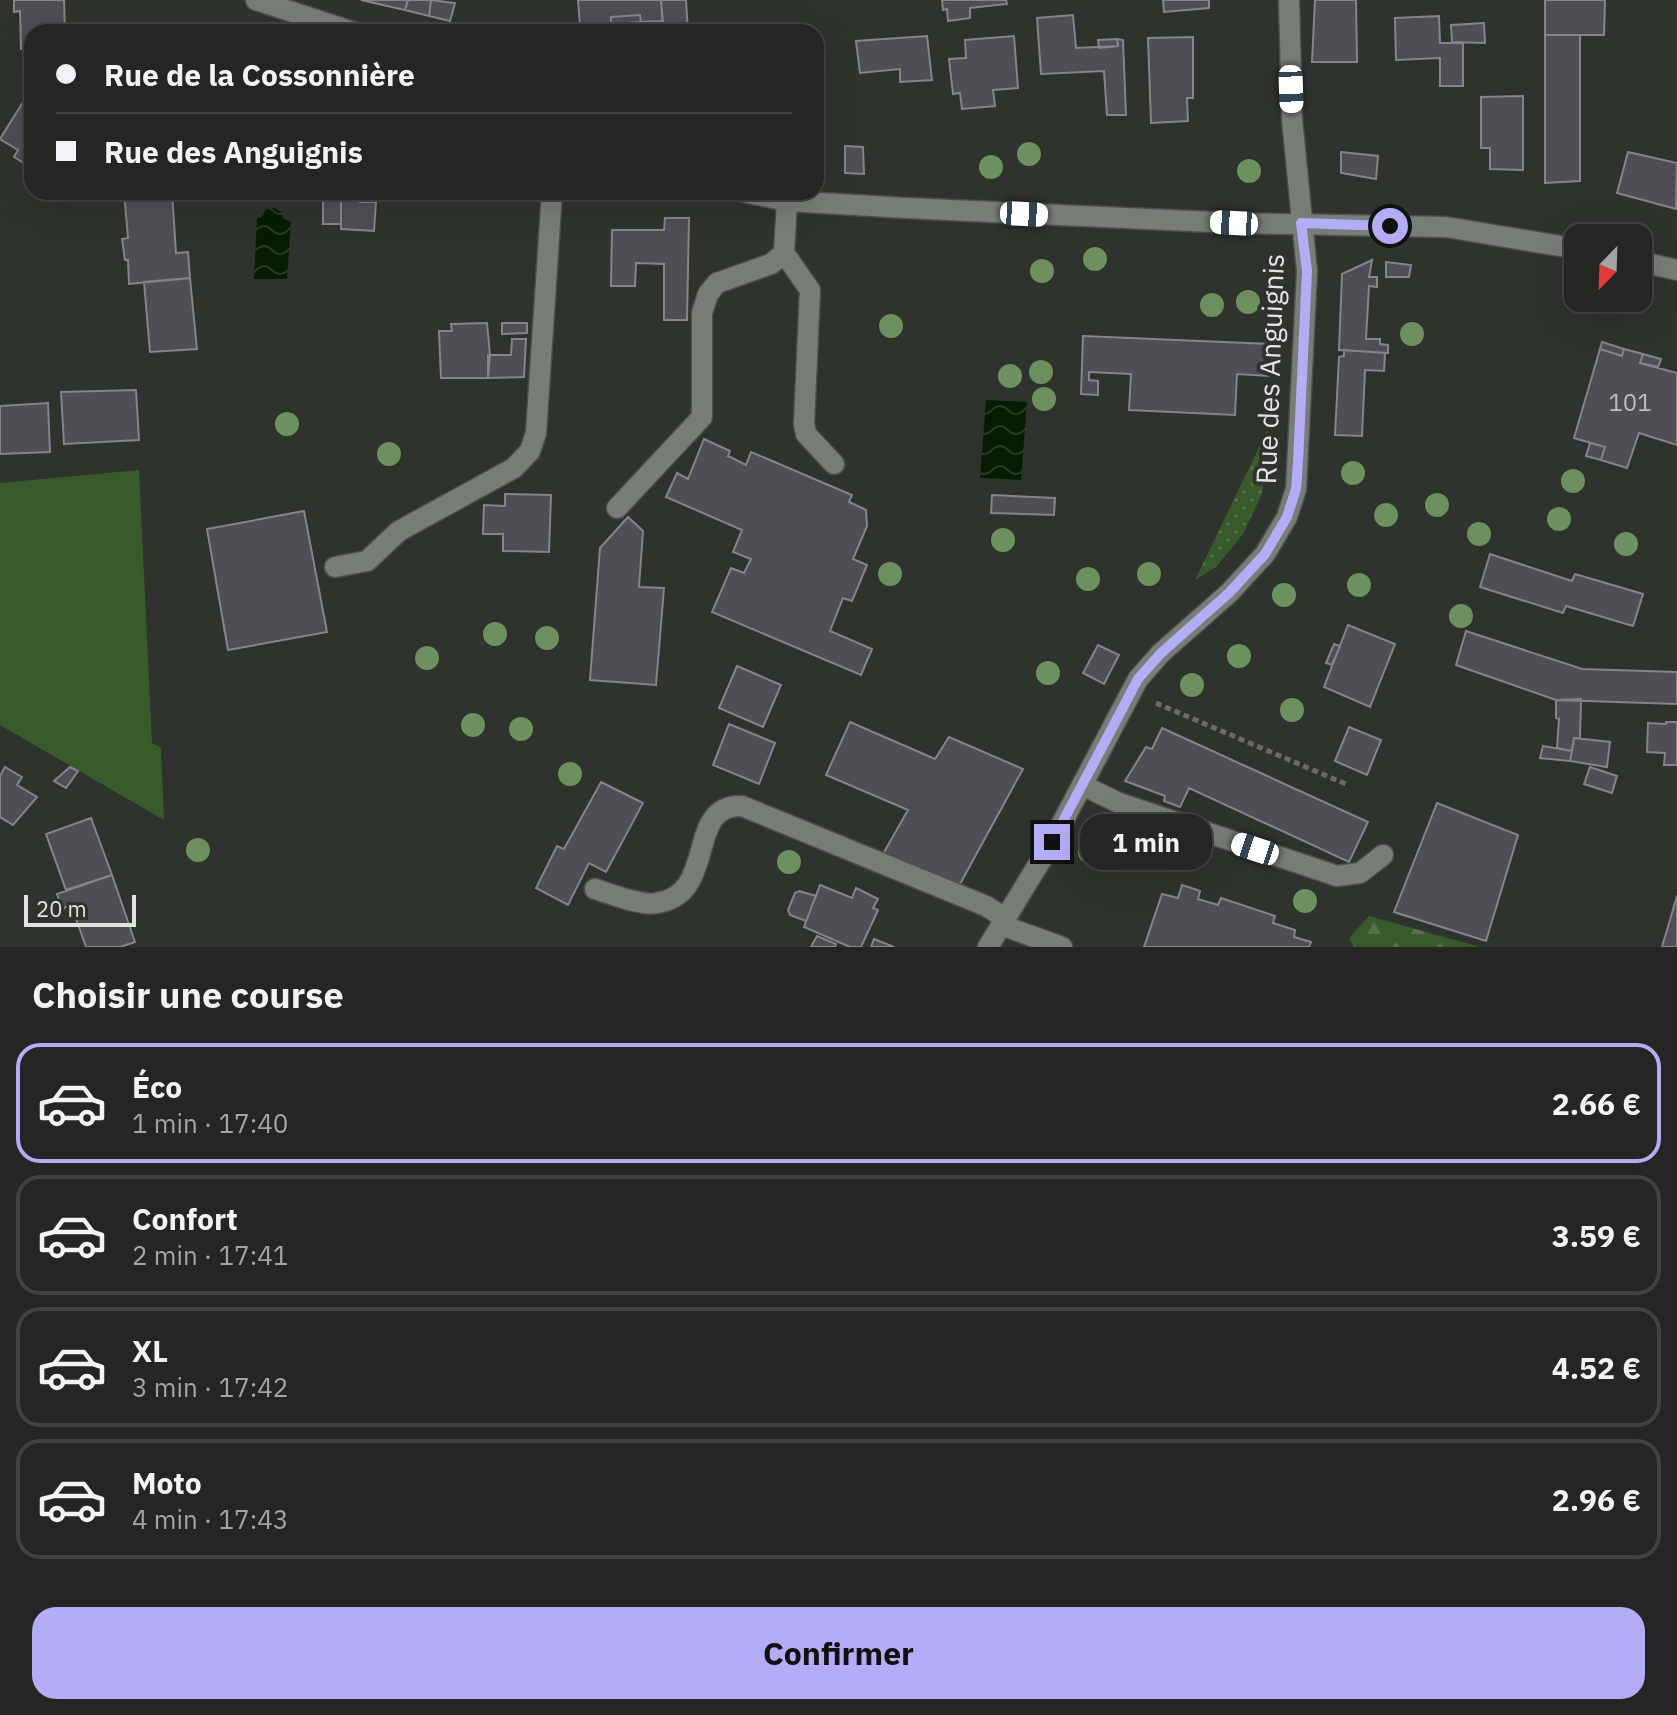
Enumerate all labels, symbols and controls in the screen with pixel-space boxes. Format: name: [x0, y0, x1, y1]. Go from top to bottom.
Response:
text: Rue de la Cossonnière: [104, 55, 415, 94]
car: [1278, 65, 1304, 113]
text: Rue des Anguignis: [104, 132, 363, 171]
car: [999, 201, 1049, 227]
route start: [1372, 208, 1408, 244]
car: [1209, 210, 1259, 236]
north arrow: [1564, 224, 1652, 312]
map controls: [1564, 224, 1652, 312]
street label: Rue des Anguignis: [1247, 253, 1292, 485]
house number: 101: [1608, 386, 1652, 418]
callout: 1 min: [1080, 814, 1212, 870]
route end: [1034, 824, 1070, 860]
text: 1 min: [1112, 825, 1180, 859]
car: [1228, 830, 1282, 868]
scale bar: [24, 891, 136, 927]
text: 20 m: [36, 894, 87, 923]
text: Choisir une course: [32, 971, 344, 1018]
icon: car: [36, 1067, 108, 1139]
text: Éco: [132, 1067, 182, 1106]
text: 2.66 €: [1552, 1084, 1641, 1123]
text: 1 min · 17:40: [132, 1106, 288, 1140]
icon: car: [36, 1199, 108, 1271]
text: Confort: [132, 1199, 238, 1238]
text: 3.59 €: [1552, 1216, 1641, 1255]
text: 2 min · 17:41: [132, 1238, 288, 1272]
icon: car: [36, 1331, 108, 1403]
text: XL: [132, 1331, 168, 1370]
text: 4.52 €: [1552, 1348, 1641, 1387]
text: 3 min · 17:42: [132, 1370, 288, 1404]
icon: car: [36, 1463, 108, 1535]
text: Moto: [132, 1463, 202, 1502]
text: 2.96 €: [1552, 1480, 1641, 1519]
text: 4 min · 17:43: [132, 1502, 288, 1536]
button: Confirmer: [32, 1607, 1645, 1699]

